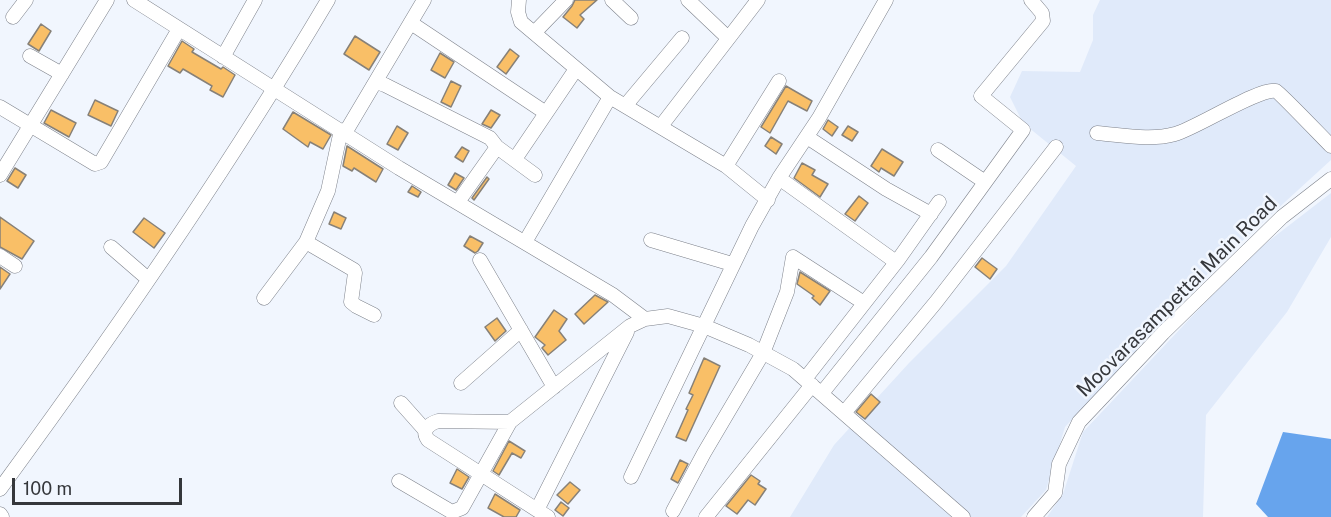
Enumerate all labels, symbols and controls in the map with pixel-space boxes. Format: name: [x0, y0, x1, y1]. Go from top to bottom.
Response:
street label: Moovarasampettai Main Road: [1072, 192, 1282, 402]
scale bar: [15, 466, 184, 504]
text: 100 m: [23, 478, 72, 499]

